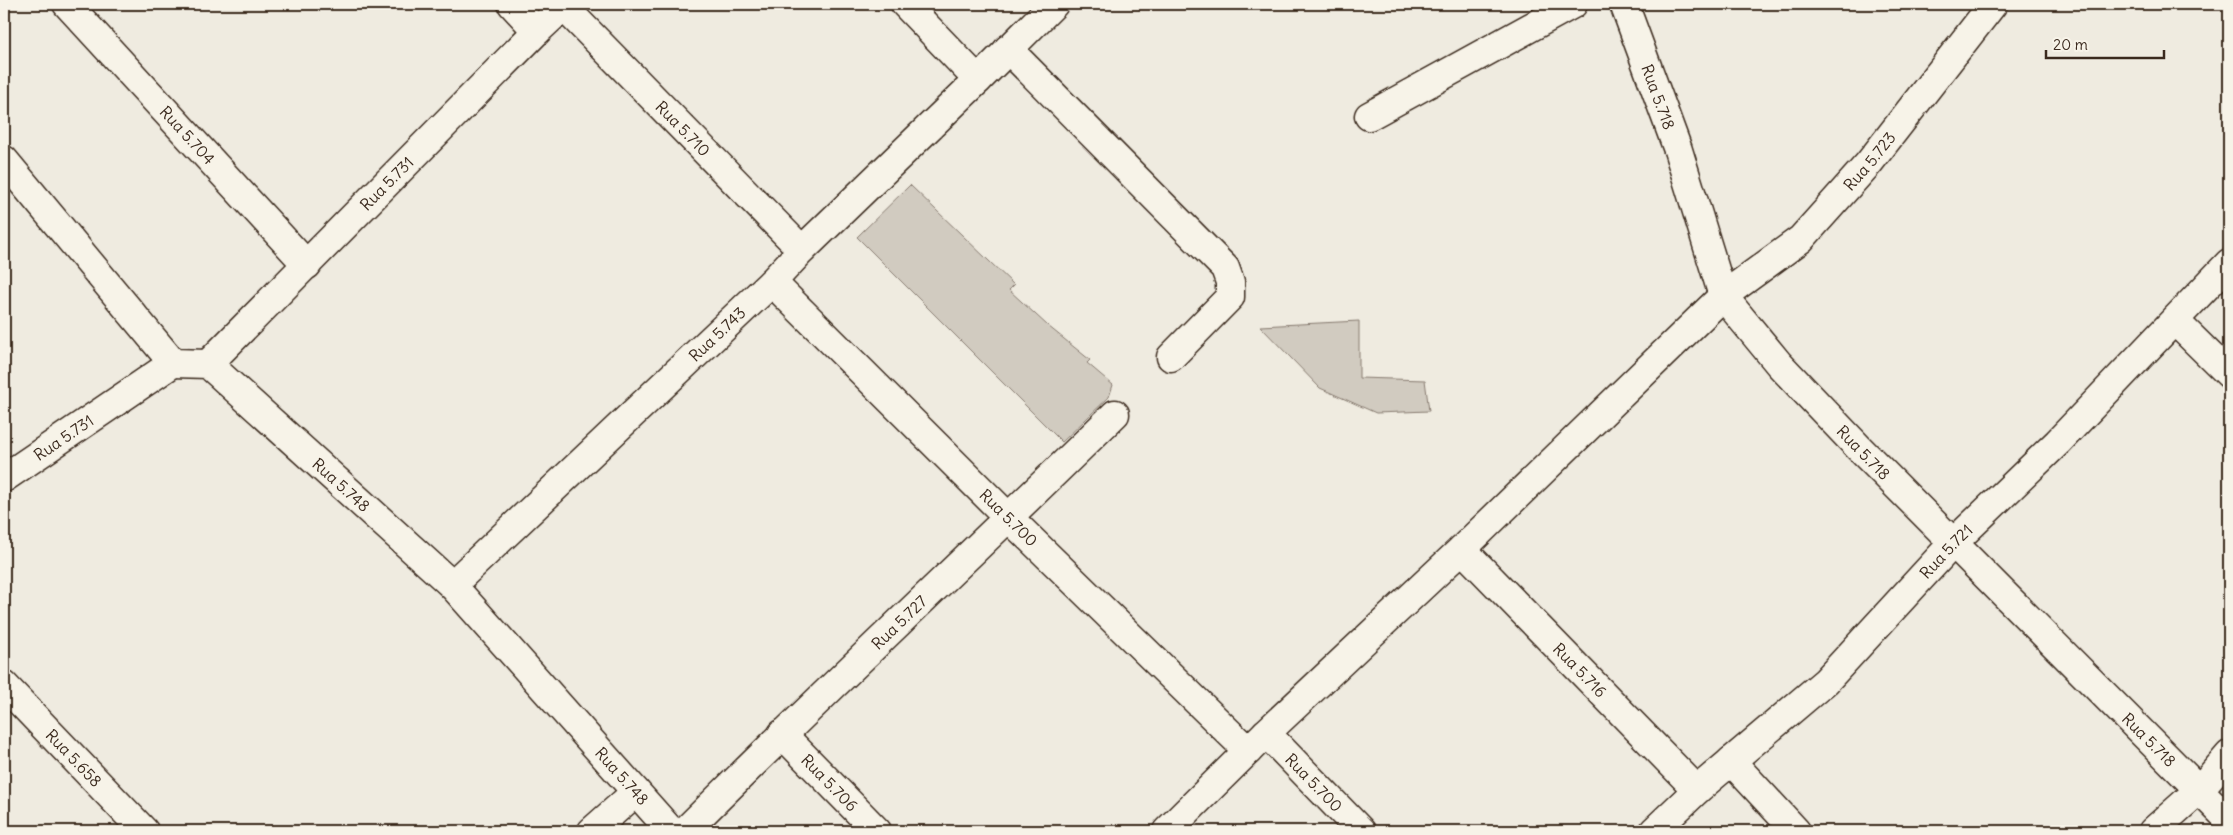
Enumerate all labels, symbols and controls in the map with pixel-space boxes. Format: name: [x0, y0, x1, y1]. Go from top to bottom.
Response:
scale bar: [2046, 28, 2163, 60]
text: 20 m: [2053, 35, 2088, 54]
street label: Rua 5.718: [1637, 61, 1680, 132]
street label: Rua 5.710: [651, 97, 714, 160]
street label: Rua 5.704: [156, 102, 219, 168]
street label: Rua 5.723: [1839, 128, 1900, 195]
street label: Rua 5.731: [356, 152, 418, 215]
street label: Rua 5.743: [684, 302, 750, 366]
street label: Rua 5.731: [30, 410, 97, 465]
street label: Rua 5.718: [1833, 421, 1895, 484]
street label: Rua 5.748: [308, 454, 374, 516]
street label: Rua 5.700: [975, 485, 1042, 551]
street label: Rua 5.721: [1915, 520, 1977, 583]
street label: Rua 5.727: [867, 591, 931, 654]
street label: Rua 5.716: [1549, 639, 1611, 701]
street label: Rua 5.718: [2118, 708, 2180, 771]
street label: Rua 5.658: [42, 725, 106, 791]
street label: Rua 5.748: [591, 743, 653, 809]
street label: Rua 5.700: [1281, 749, 1347, 816]
street label: Rua 5.706: [797, 750, 862, 815]

